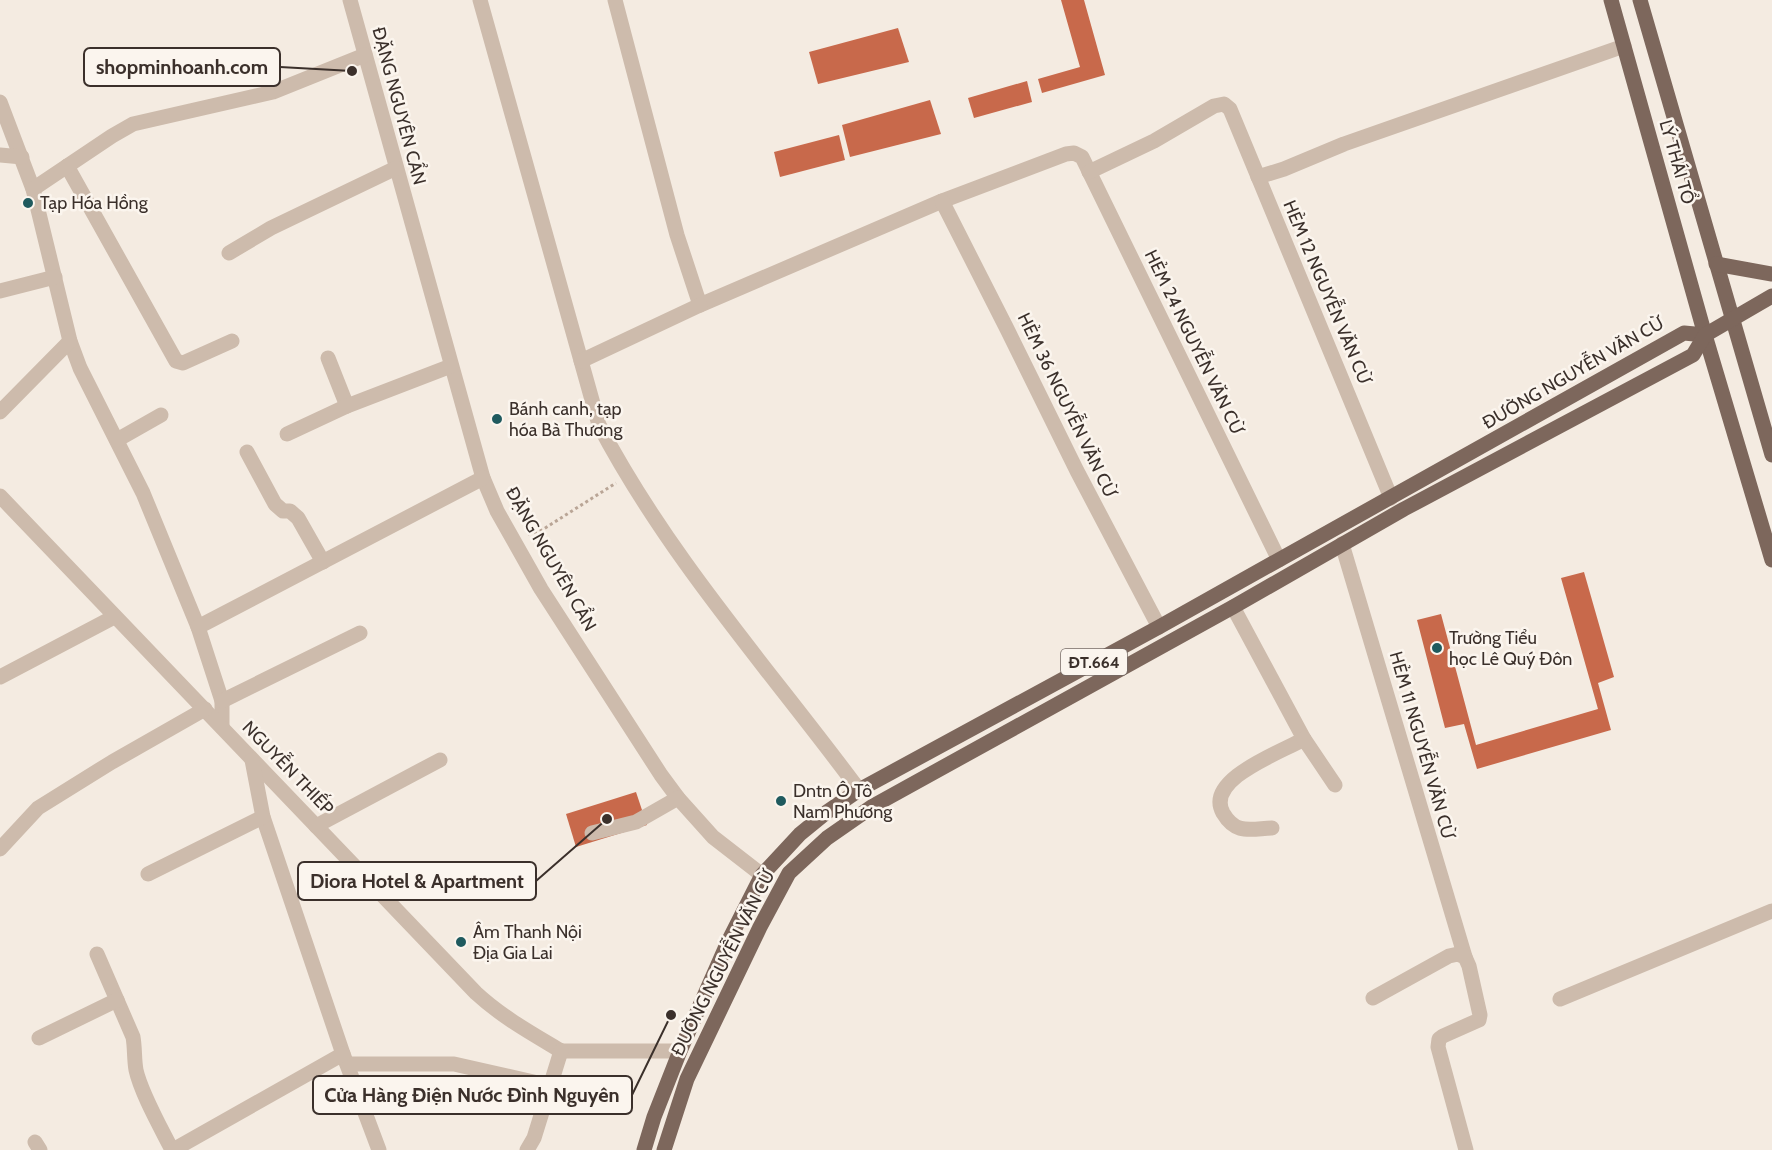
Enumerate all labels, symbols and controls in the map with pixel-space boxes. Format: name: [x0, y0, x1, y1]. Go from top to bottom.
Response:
street label: ĐẶNG NGUYÊN CẨN: [367, 24, 433, 187]
callout: shopminhoanh.com: [84, 48, 280, 86]
text: shopminhoanh.com: [96, 55, 268, 79]
street label: LÝ THÁI TỔ: [1654, 117, 1701, 207]
place label: Tạp Hóa Hồng: [40, 192, 149, 214]
marker: Tạp Hóa Hồng: [21, 196, 35, 210]
street label: HẺM 12 NGUYỄN VĂN CỪ: [1278, 196, 1378, 388]
street label: HẺM 24 NGUYỄN VĂN CỪ: [1140, 246, 1250, 438]
street label: HẺM 36 NGUYỄN VĂN CỪ: [1013, 308, 1123, 502]
street label: ĐƯỜNG NGUYỄN VĂN CỪ: [1477, 310, 1668, 434]
place label: Bánh canh, tạp hóa Bà Thương: [509, 398, 623, 441]
marker: Bánh canh, tạp hóa Bà Thương: [490, 412, 504, 426]
street label: ĐẶNG NGUYÊN CẨN: [501, 482, 603, 635]
place label: Trường Tiểu học Lê Quý Đôn: [1449, 627, 1572, 670]
marker: Trường Tiểu học Lê Quý Đôn: [1430, 641, 1444, 655]
street label: HẺM 11 NGUYỄN VĂN CỪ: [1385, 648, 1461, 842]
road number: ĐT.664: [1061, 649, 1127, 675]
street label: NGUYỄN THIẾP: [238, 715, 340, 819]
place label: Dntn Ô Tô Nam Phương: [793, 780, 893, 823]
marker: Dntn Ô Tô Nam Phương: [774, 794, 788, 808]
callout: Diora Hotel & Apartment: [298, 862, 536, 900]
street label: ĐƯỜNG NGUYỄN VĂN CỪ: [665, 865, 780, 1060]
text: Diora Hotel & Apartment: [310, 869, 524, 893]
place label: Âm Thanh Nội Địa Gia Lai: [473, 921, 582, 964]
marker: Âm Thanh Nội Địa Gia Lai: [454, 935, 468, 949]
callout: Cửa Hàng Điện Nước Đình Nguyên: [313, 1076, 632, 1114]
text: Cửa Hàng Điện Nước Đình Nguyên: [324, 1083, 620, 1107]

